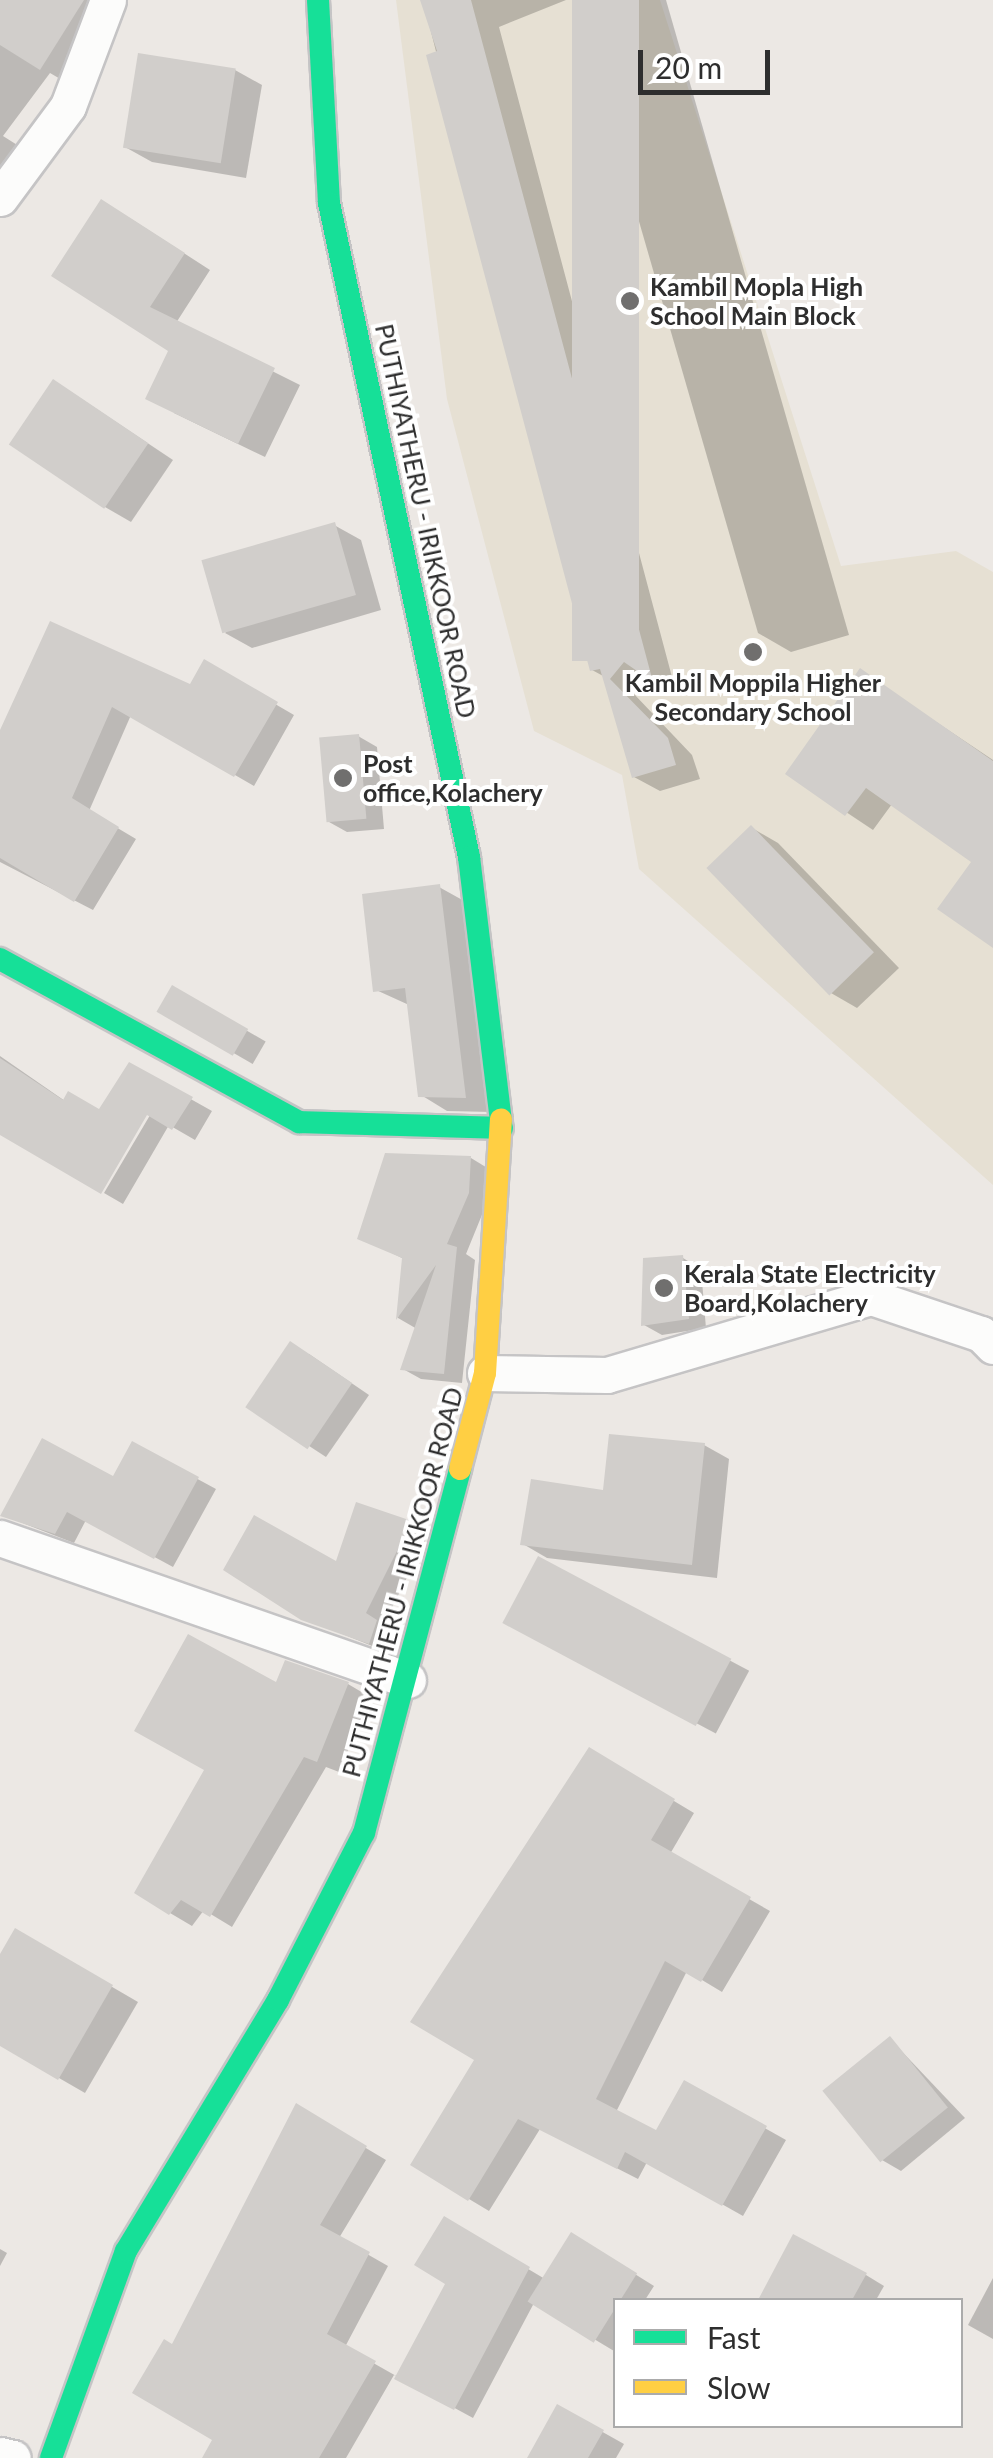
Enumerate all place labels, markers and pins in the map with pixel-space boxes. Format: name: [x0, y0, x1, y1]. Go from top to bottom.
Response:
place label: Kambil Mopla High School Main Block: [650, 272, 863, 331]
marker: Kambil Mopla High School Main Block: [619, 290, 641, 312]
marker: Kambil Moppila Higher Secondary School: [742, 641, 764, 663]
place label: Kambil Moppila Higher Secondary School: [625, 668, 881, 727]
place label: Post office,Kolachery: [363, 749, 543, 808]
marker: Post office,Kolachery: [332, 767, 354, 789]
place label: Kerala State Electricity Board,Kolachery: [684, 1259, 936, 1318]
marker: Kerala State Electricity Board,Kolachery: [653, 1277, 675, 1299]

